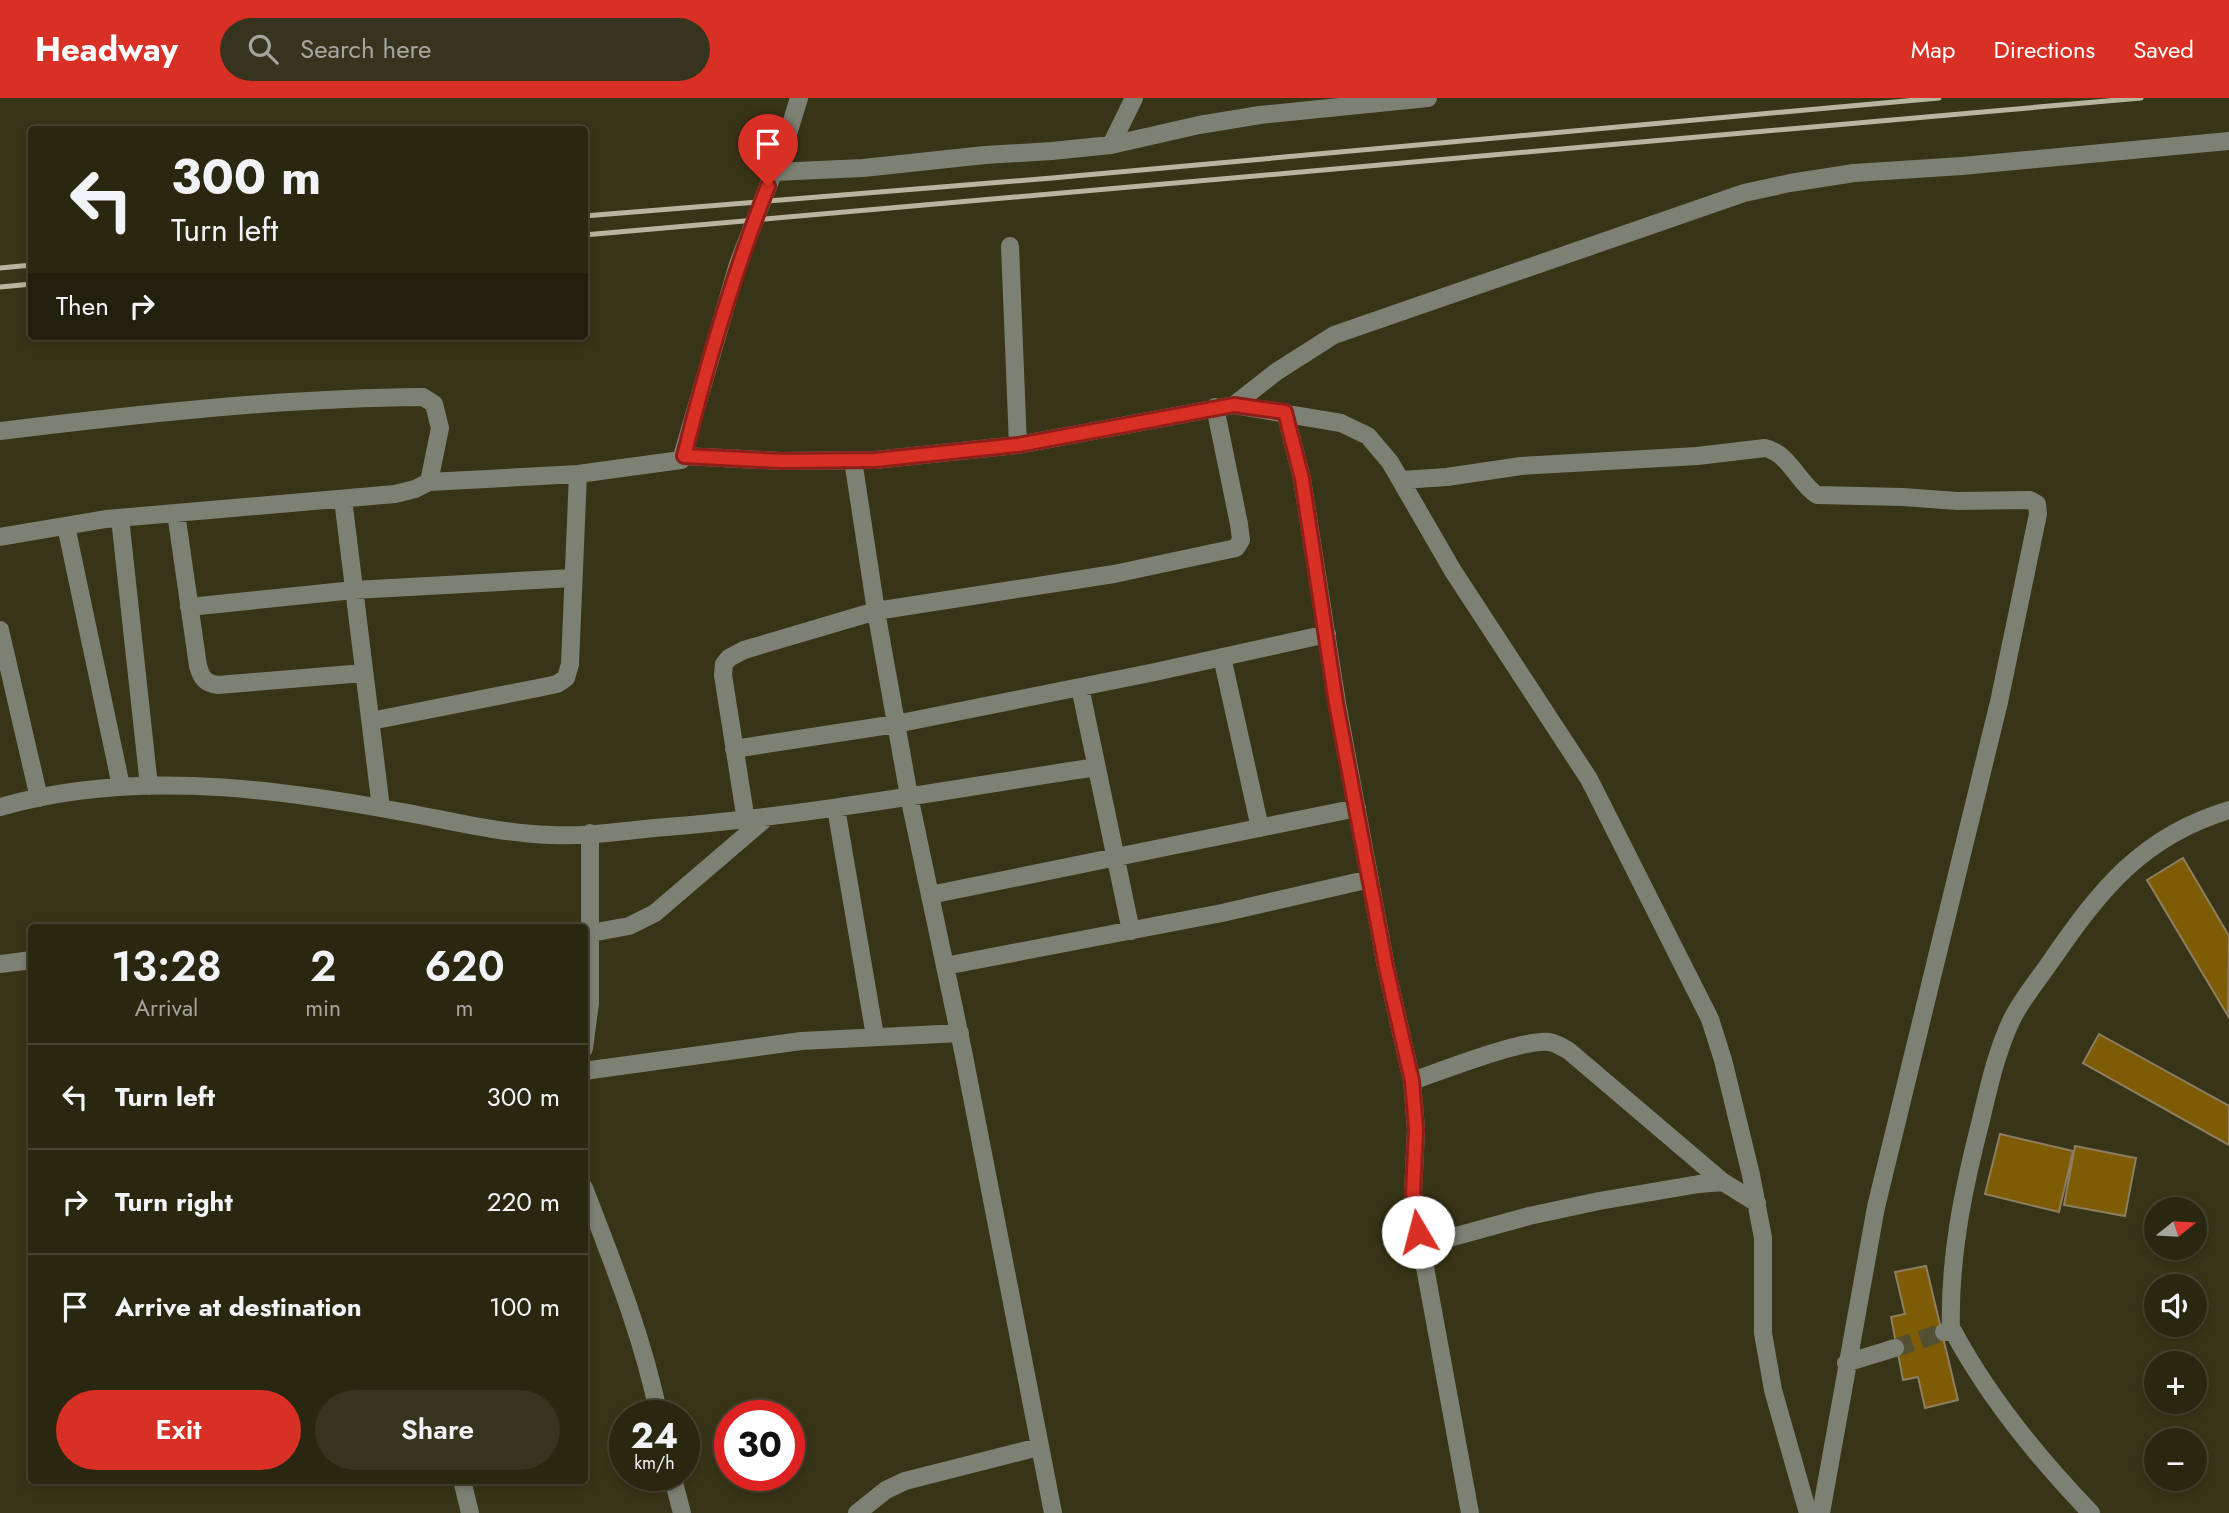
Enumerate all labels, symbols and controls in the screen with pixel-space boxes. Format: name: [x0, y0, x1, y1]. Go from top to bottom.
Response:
search box: [220, 18, 710, 81]
text: Headway: [35, 26, 178, 73]
icon: search: [244, 30, 282, 68]
text: Search here: [300, 30, 431, 68]
text: Map: [1911, 32, 1956, 67]
text: Directions: [1994, 32, 2095, 67]
text: Saved: [2133, 32, 2194, 67]
pin: [738, 114, 798, 186]
icon: arrive: [749, 125, 787, 163]
text: 300 m: [171, 142, 321, 212]
icon: left: [56, 154, 147, 245]
text: Turn left: [171, 207, 278, 253]
text: Then: [56, 287, 109, 325]
icon: right: [123, 287, 161, 325]
text: 13:28: [111, 936, 222, 997]
text: 2: [310, 936, 336, 997]
text: 620: [424, 936, 505, 997]
text: Arrival: [135, 991, 198, 1025]
text: min: [305, 991, 341, 1025]
text: m: [456, 991, 474, 1025]
icon: left: [56, 1078, 94, 1116]
text: Turn left: [115, 1078, 215, 1116]
text: 300 m: [487, 1078, 560, 1116]
icon: right: [56, 1183, 94, 1221]
text: Turn right: [115, 1183, 233, 1221]
text: 220 m: [487, 1183, 560, 1221]
position arrow: [1381, 1195, 1455, 1269]
north arrow: [2144, 1197, 2207, 1260]
map controls: [2144, 1197, 2207, 1491]
button: sound: [2144, 1274, 2207, 1337]
icon: arrive: [56, 1288, 94, 1326]
text: Arrive at destination: [115, 1288, 362, 1326]
text: 100 m: [489, 1288, 560, 1326]
button: +: [2144, 1351, 2207, 1414]
button: Exit: [56, 1390, 301, 1470]
button: Share: [315, 1390, 560, 1470]
speed limit sign: 30: [714, 1400, 805, 1491]
text: 24: [631, 1411, 678, 1461]
button: −: [2144, 1428, 2207, 1491]
text: km/h: [634, 1450, 675, 1476]

